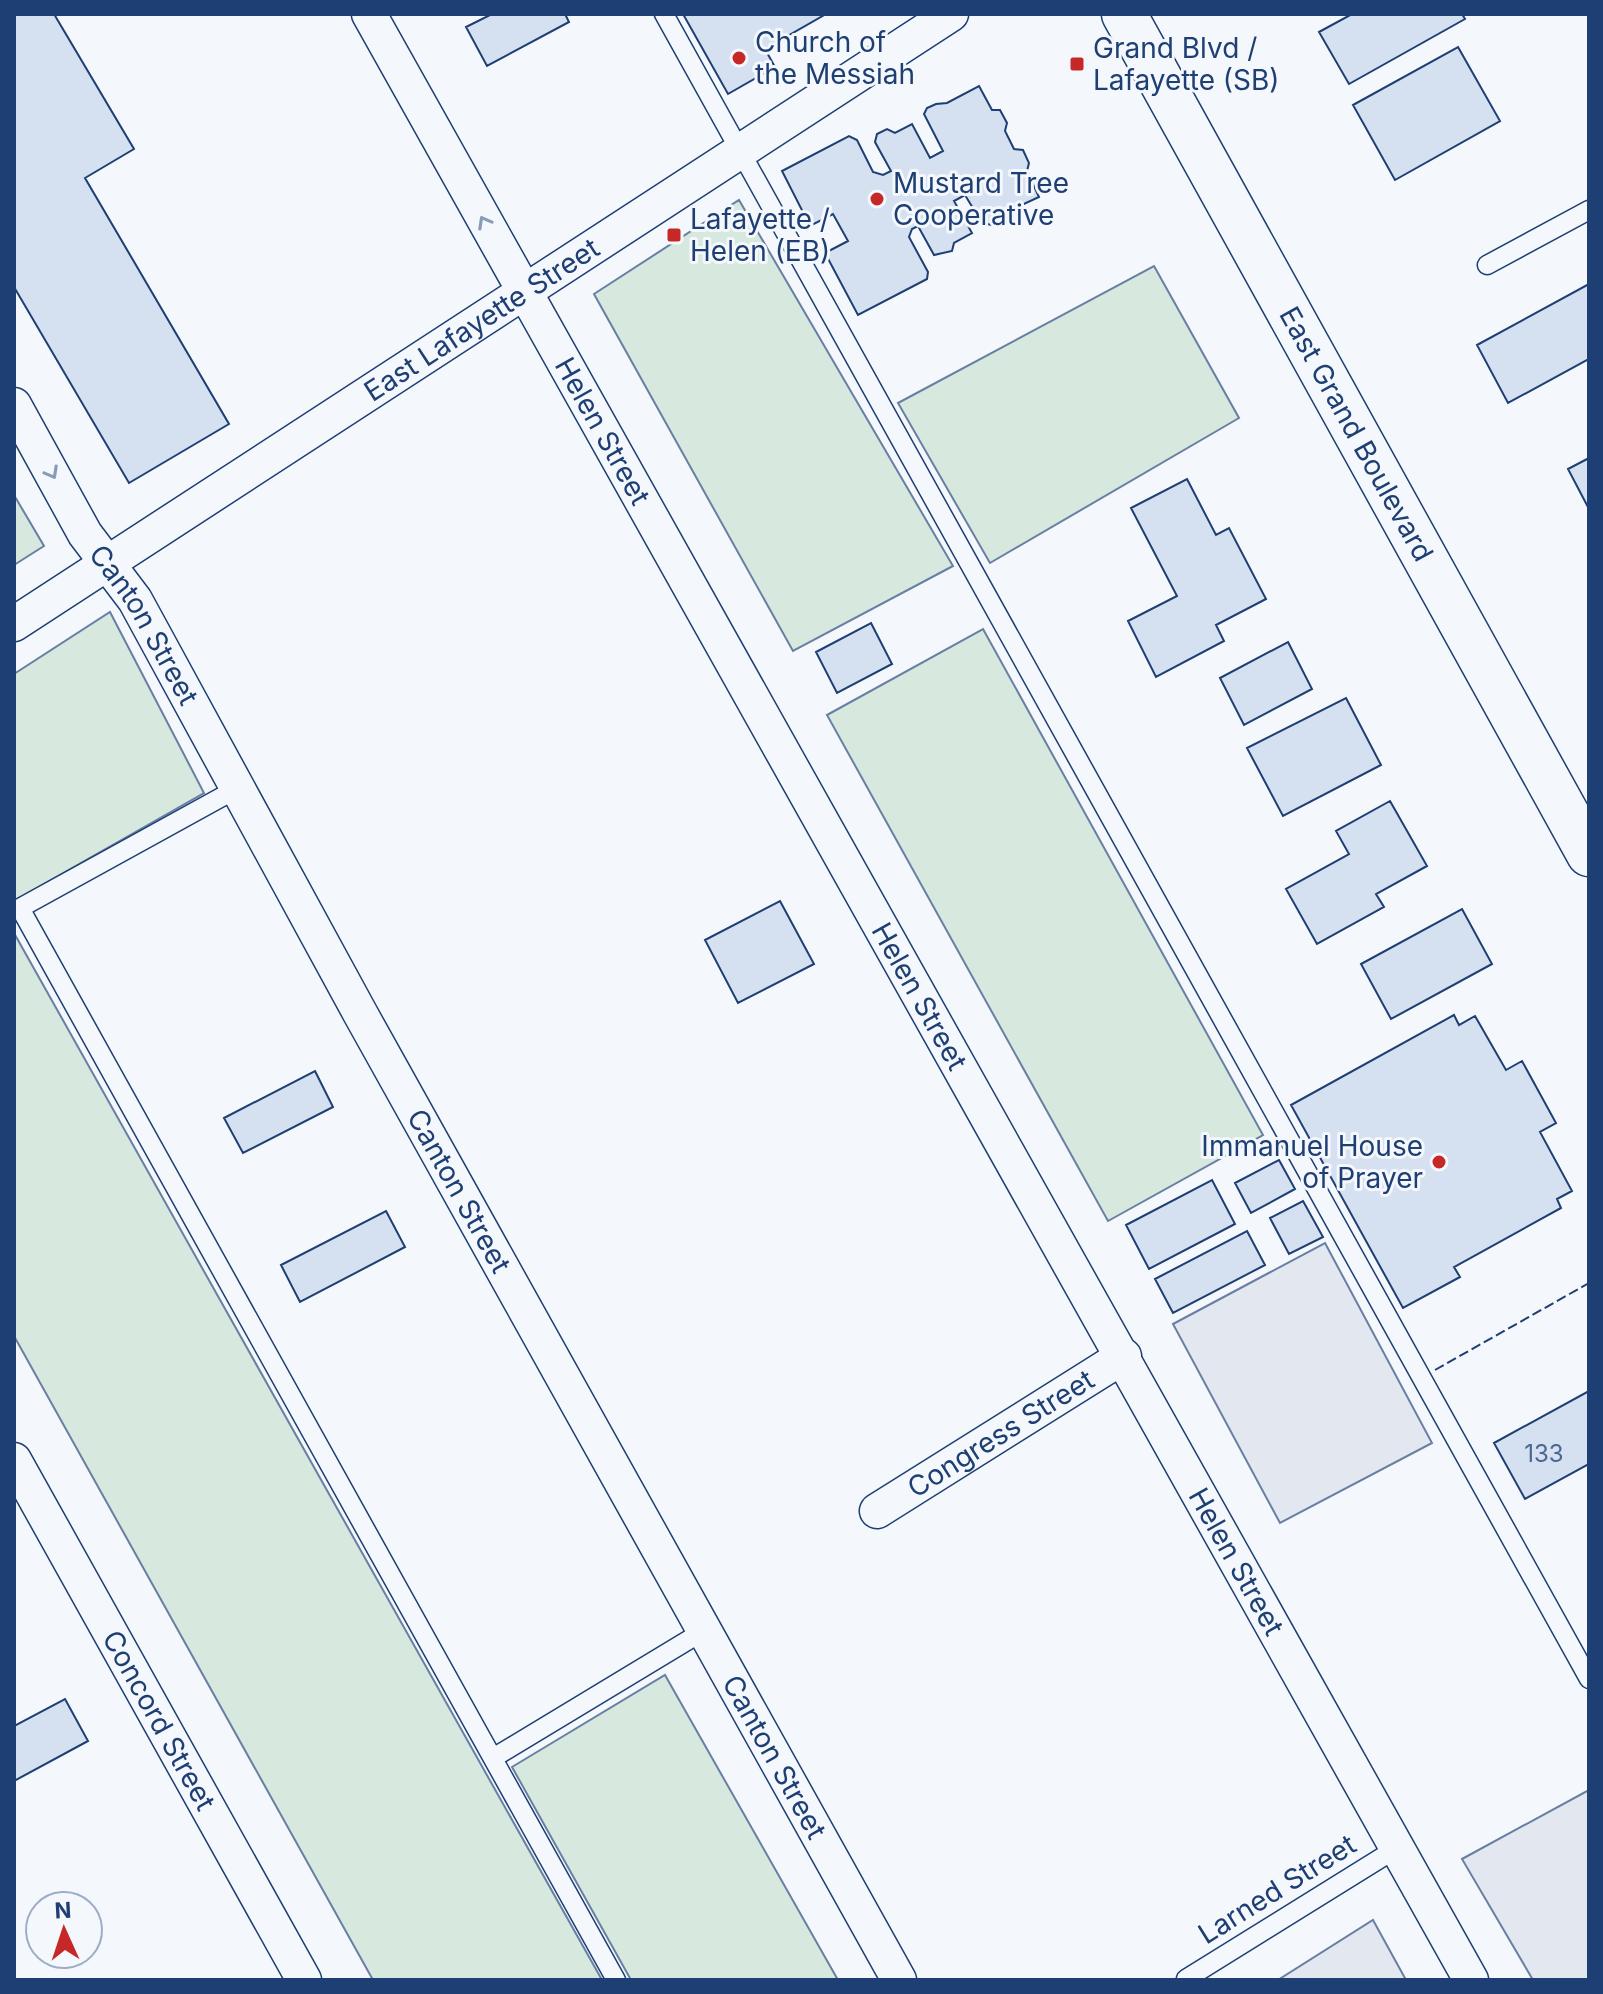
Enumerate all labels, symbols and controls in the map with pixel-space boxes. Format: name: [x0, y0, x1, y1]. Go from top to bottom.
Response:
place label: Church of the Messiah: [755, 25, 915, 91]
place label: Grand Blvd / Lafayette (SB): [1093, 31, 1280, 97]
marker: Church of the Messiah: [730, 49, 748, 67]
marker: Grand Blvd / Lafayette (SB): [1068, 55, 1086, 73]
place label: Mustard Tree Cooperative: [893, 166, 1069, 232]
marker: Mustard Tree Cooperative: [868, 190, 886, 208]
place label: Lafayette / Helen (EB): [690, 202, 830, 268]
one-way arrow: [479, 216, 494, 231]
marker: Lafayette / Helen (EB): [665, 226, 683, 244]
street label: East Lafayette Street: [358, 231, 605, 408]
street label: East Grand Boulevard: [1272, 301, 1441, 567]
street label: Helen Street: [548, 351, 658, 511]
one-way arrow: [42, 464, 58, 479]
street label: Canton Street: [82, 538, 206, 711]
street label: Helen Street: [865, 917, 974, 1076]
street label: Canton Street: [400, 1103, 518, 1279]
place label: Immanuel House of Prayer: [1201, 1129, 1423, 1195]
marker: Immanuel House of Prayer: [1430, 1153, 1448, 1171]
street label: Congress Street: [901, 1362, 1100, 1505]
house number: 133: [1524, 1439, 1564, 1468]
street label: Helen Street: [1182, 1482, 1291, 1641]
street label: Concord Street: [95, 1624, 223, 1816]
street label: Canton Street: [716, 1669, 834, 1845]
street label: Larned Street: [1192, 1827, 1362, 1951]
north arrow: [24, 1890, 104, 1970]
text: N: [54, 1897, 72, 1923]

